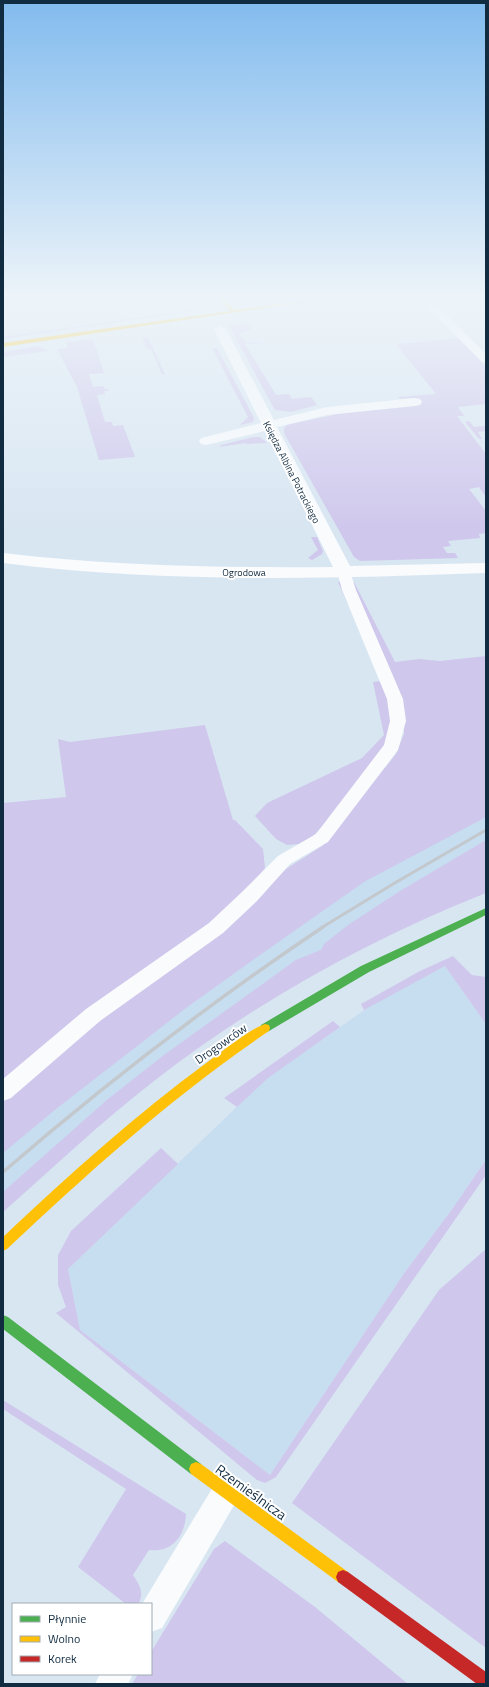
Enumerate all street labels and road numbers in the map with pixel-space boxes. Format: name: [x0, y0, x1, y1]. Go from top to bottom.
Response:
street label: Księdza Albina Potrackiego: [259, 419, 324, 526]
street label: Ogrodowa: [222, 565, 266, 580]
street label: Drogowców: [191, 1019, 251, 1069]
street label: Rzemieślnicza: [211, 1459, 291, 1525]

